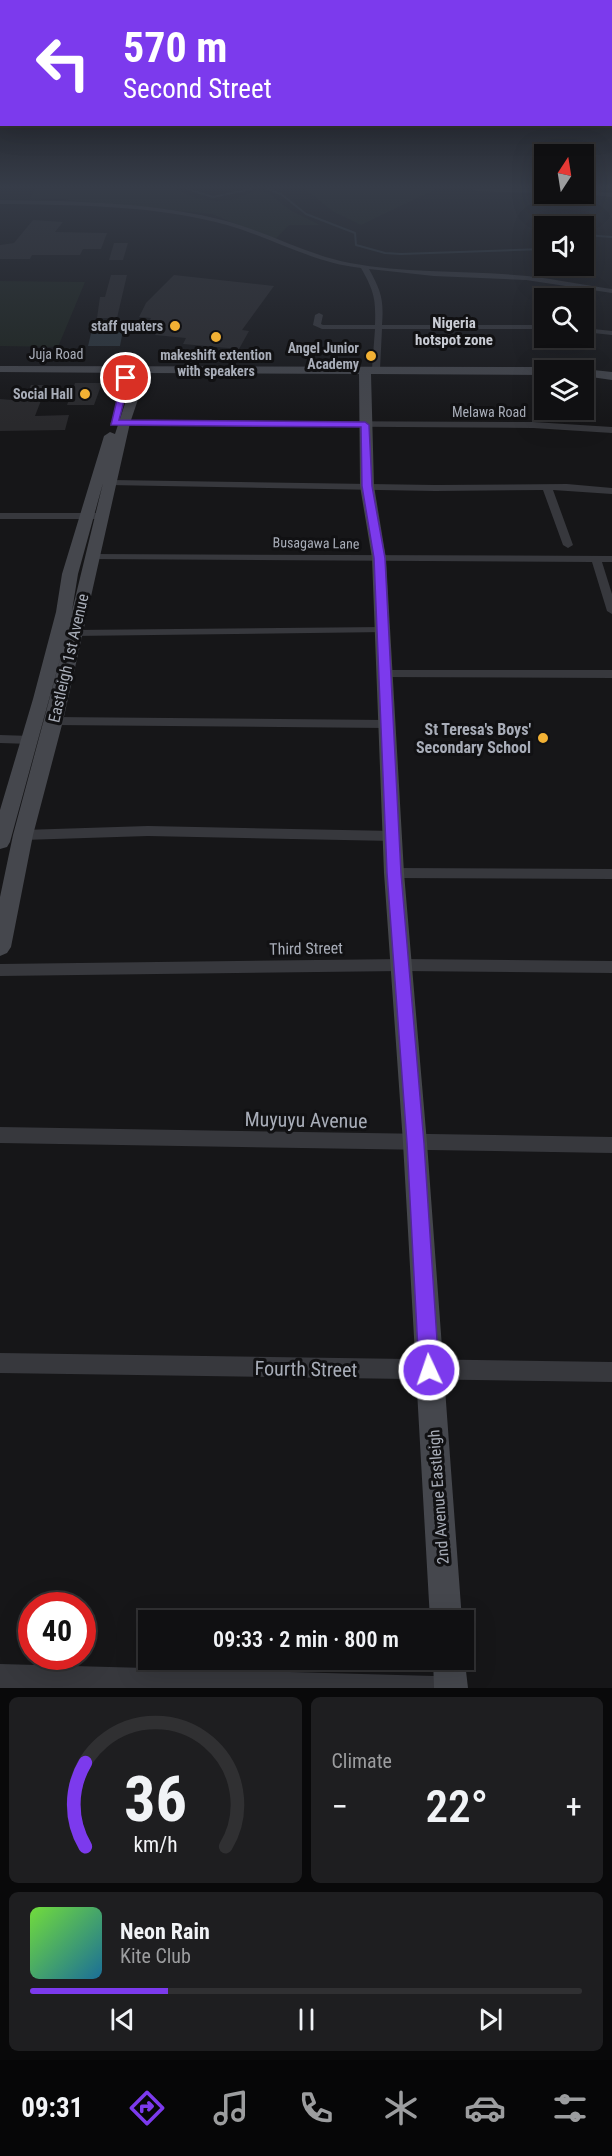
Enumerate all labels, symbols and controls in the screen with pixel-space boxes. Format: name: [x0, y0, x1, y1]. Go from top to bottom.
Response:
text: 570 m: [123, 23, 228, 72]
icon: left: [24, 24, 102, 102]
text: Second Street: [123, 73, 272, 105]
north arrow: [534, 144, 594, 204]
map controls: [534, 144, 594, 420]
button: sound: [534, 216, 594, 276]
button: search: [534, 288, 594, 348]
district label: Nigeria hotspot zone: [415, 314, 493, 349]
place label: staff quaters: [91, 318, 163, 334]
marker: staff quaters: [168, 319, 182, 333]
marker: makeshift extention with speakers: [209, 330, 223, 344]
place label: Angel Junior Academy: [288, 340, 360, 372]
street label: Juja Road: [29, 346, 83, 362]
place label: makeshift extention with speakers: [160, 347, 272, 379]
marker: Angel Junior Academy: [364, 349, 378, 363]
pin: [100, 352, 151, 403]
button: layers: [534, 360, 594, 420]
icon: arrive: [109, 361, 142, 394]
place label: Social Hall: [13, 386, 73, 402]
marker: Social Hall: [78, 387, 92, 401]
street label: Melawa Road: [452, 404, 526, 420]
street label: Busagawa Lane: [272, 534, 360, 552]
street label: Eastleigh 1st Avenue: [44, 592, 93, 724]
place label: St Teresa's Boys' Secondary School: [416, 720, 531, 757]
marker: St Teresa's Boys' Secondary School: [536, 731, 550, 745]
street label: Third Street: [269, 938, 343, 959]
street label: Muyuyu Avenue: [244, 1107, 368, 1133]
position arrow: [397, 1338, 461, 1402]
street label: Fourth Street: [254, 1356, 358, 1382]
street label: 2nd Avenue Eastleigh: [424, 1429, 453, 1565]
speed limit sign: 40: [18, 1592, 96, 1670]
text: 09:33 · 2 min · 800 m: [213, 1627, 399, 1652]
text: Climate: [332, 1749, 392, 1773]
text: 36: [124, 1763, 187, 1836]
text: 22°: [425, 1780, 488, 1833]
text: −: [332, 1787, 348, 1826]
text: +: [566, 1787, 582, 1826]
text: km/h: [133, 1832, 177, 1857]
text: Neon Rain: [120, 1919, 210, 1944]
text: Kite Club: [120, 1944, 191, 1968]
icon: previous: [106, 2003, 139, 2036]
icon: pause: [290, 2003, 323, 2036]
icon: next: [474, 2003, 507, 2036]
icon: directions: [126, 2087, 168, 2129]
icon: music: [210, 2087, 252, 2129]
icon: phone: [295, 2087, 337, 2129]
icon: climate: [380, 2087, 422, 2129]
icon: car: [464, 2087, 506, 2129]
icon: filters: [549, 2087, 591, 2129]
text: 09:31: [21, 2092, 83, 2124]

